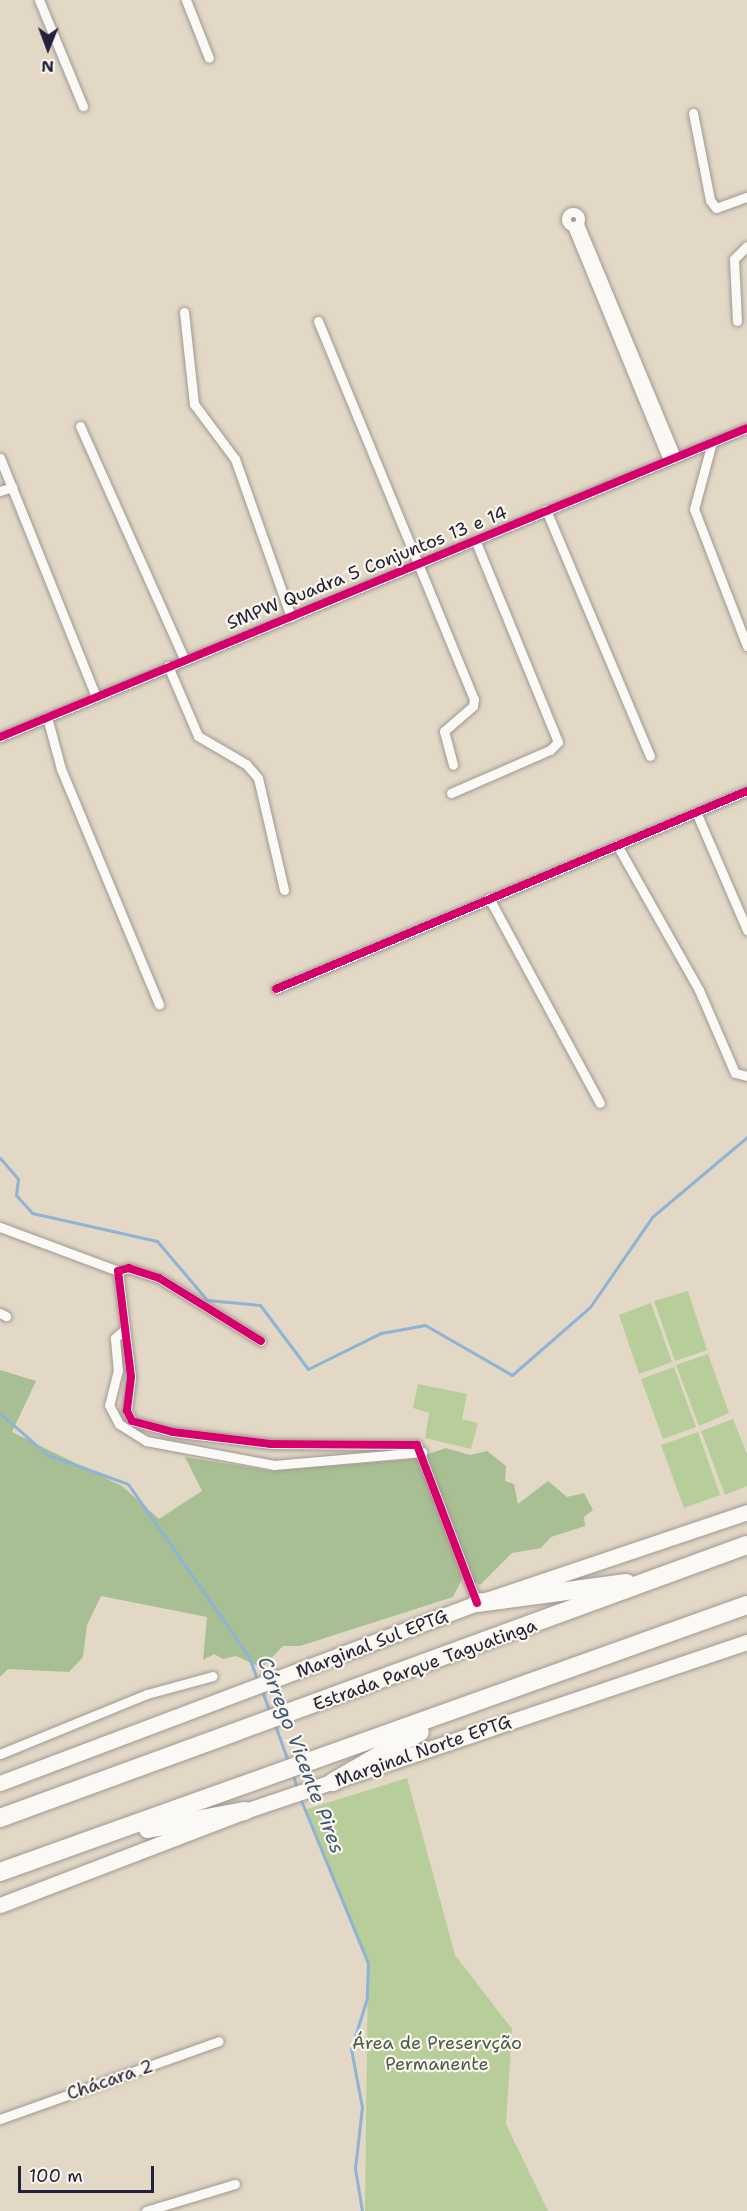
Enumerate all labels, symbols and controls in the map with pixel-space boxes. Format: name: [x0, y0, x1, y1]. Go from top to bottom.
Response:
north arrow: [18, 18, 78, 78]
text: N: [41, 56, 54, 77]
street label: SMPW Quadra 5 Conjuntos 13 e 14: [224, 502, 510, 634]
street label: Marginal Sul EPTG: [293, 1605, 451, 1683]
street label: Estrada Parque Taguatinga: [310, 1614, 540, 1716]
water label: Córrego Vicente Pires: [252, 1653, 350, 1857]
street label: Marginal Norte EPTG: [332, 1711, 514, 1791]
park label: Área de Preservção Permanente: [352, 2033, 522, 2076]
street label: Chácara 2: [64, 2055, 156, 2105]
scale bar: [21, 2154, 158, 2192]
text: 100 m: [29, 2164, 83, 2188]

